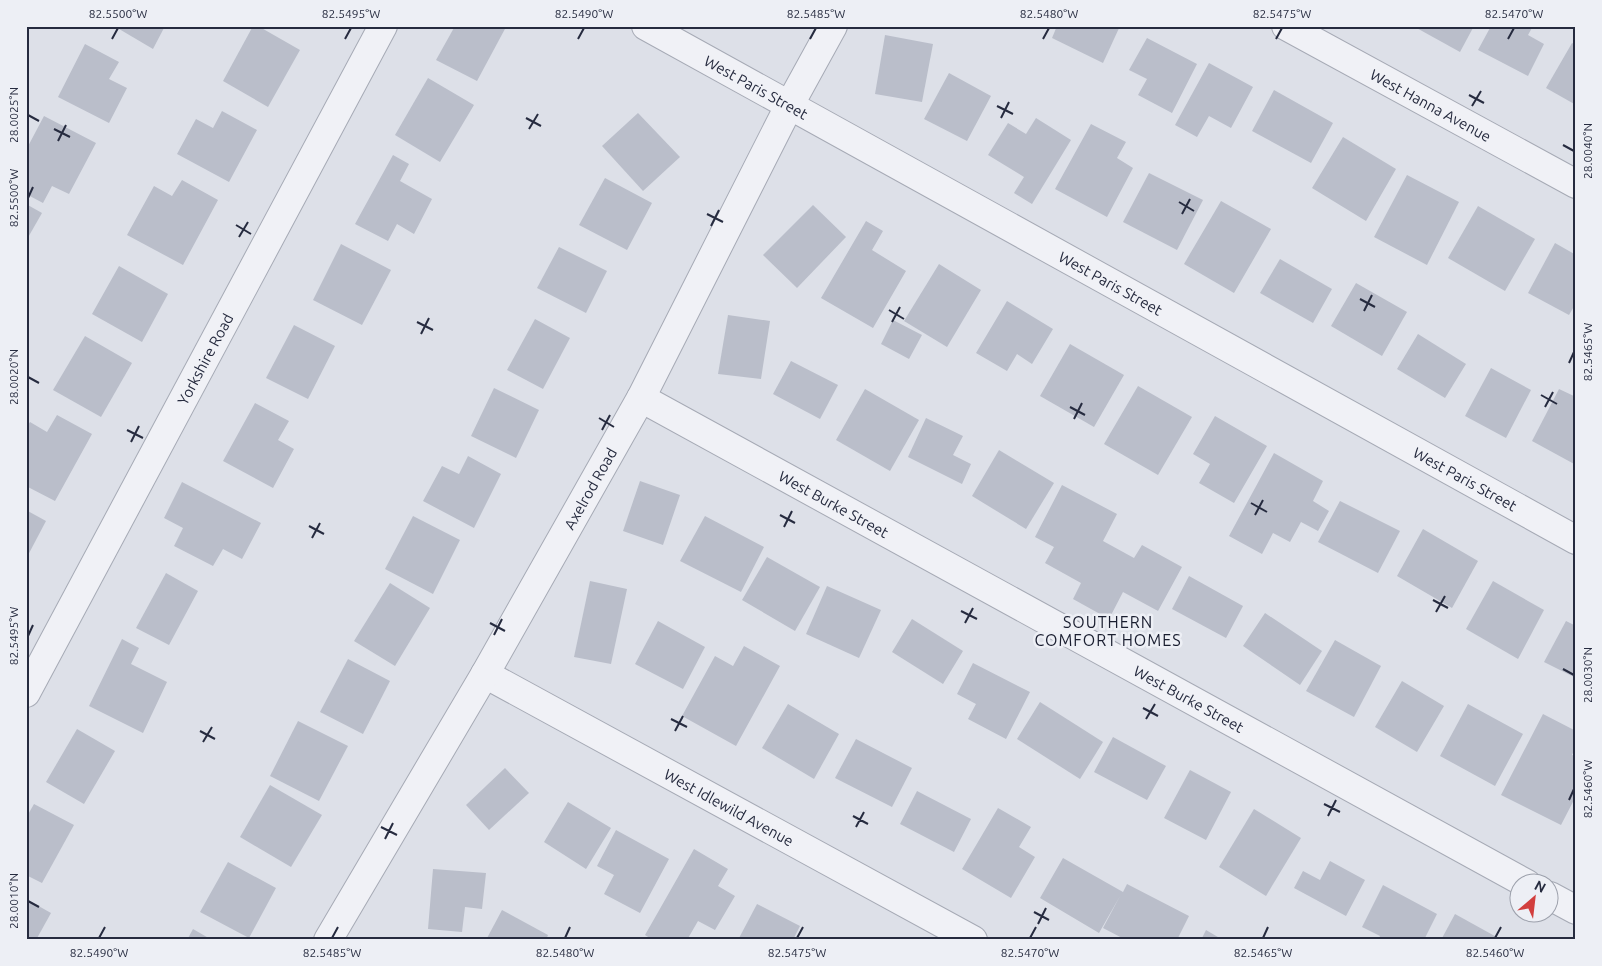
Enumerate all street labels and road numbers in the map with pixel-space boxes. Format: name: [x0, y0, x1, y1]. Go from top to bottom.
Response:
street label: West Paris Street: [702, 52, 811, 122]
street label: West Hanna Avenue: [1368, 65, 1494, 145]
street label: West Paris Street: [1056, 247, 1166, 318]
street label: Yorkshire Road: [174, 310, 236, 407]
street label: West Paris Street: [1411, 443, 1520, 514]
street label: Axelrod Road: [560, 445, 620, 532]
street label: West Burke Street: [776, 467, 892, 541]
street label: West Burke Street: [1131, 662, 1247, 736]
street label: West Idlewild Avenue: [662, 765, 797, 849]

